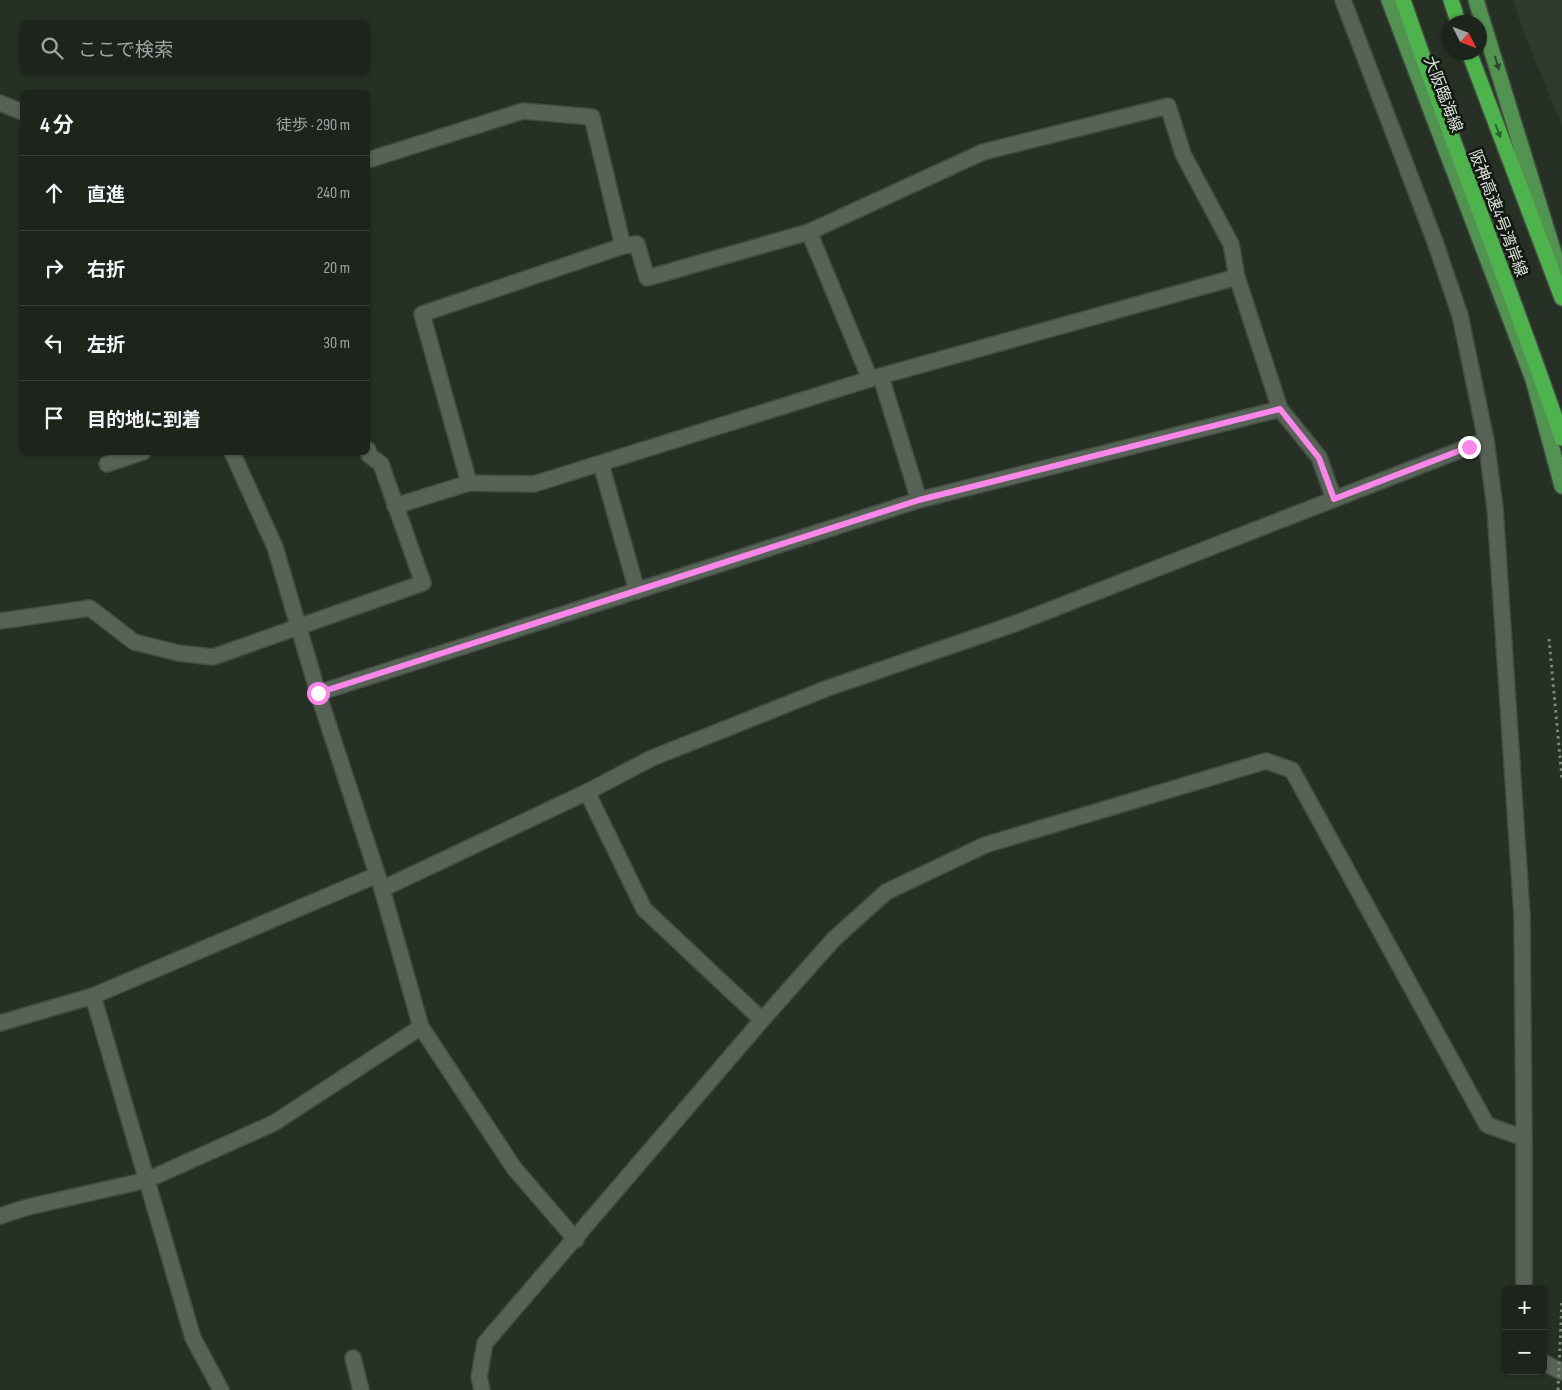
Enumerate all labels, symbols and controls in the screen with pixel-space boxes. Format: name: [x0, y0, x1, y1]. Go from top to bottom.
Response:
north arrow: [1442, 15, 1487, 60]
search box: [20, 20, 370, 75]
icon: search: [38, 34, 66, 62]
text: ここで検索: [78, 39, 173, 62]
street label: 大阪臨海線: [1419, 54, 1466, 135]
one-way arrow: [1494, 56, 1502, 71]
text: 4 分: [40, 113, 74, 138]
text: 徒歩 · 290 m: [276, 116, 350, 135]
one-way arrow: [1494, 124, 1502, 139]
street label: 阪神高速4号湾岸線: [1465, 147, 1531, 280]
icon: ahead: [40, 179, 68, 207]
text: 直進: [87, 184, 125, 207]
text: 240 m: [317, 184, 350, 203]
icon: right: [40, 254, 68, 282]
text: 右折: [87, 259, 125, 282]
text: 20 m: [323, 259, 350, 278]
icon: left: [40, 329, 68, 357]
text: 左折: [87, 334, 125, 357]
text: 30 m: [323, 334, 350, 353]
icon: arrive: [40, 404, 68, 432]
text: 目的地に到着: [87, 409, 201, 432]
route end: [1458, 436, 1481, 459]
route start: [307, 682, 330, 705]
map controls: [1502, 1285, 1547, 1375]
button: +: [1502, 1285, 1547, 1330]
button: −: [1502, 1330, 1547, 1375]

